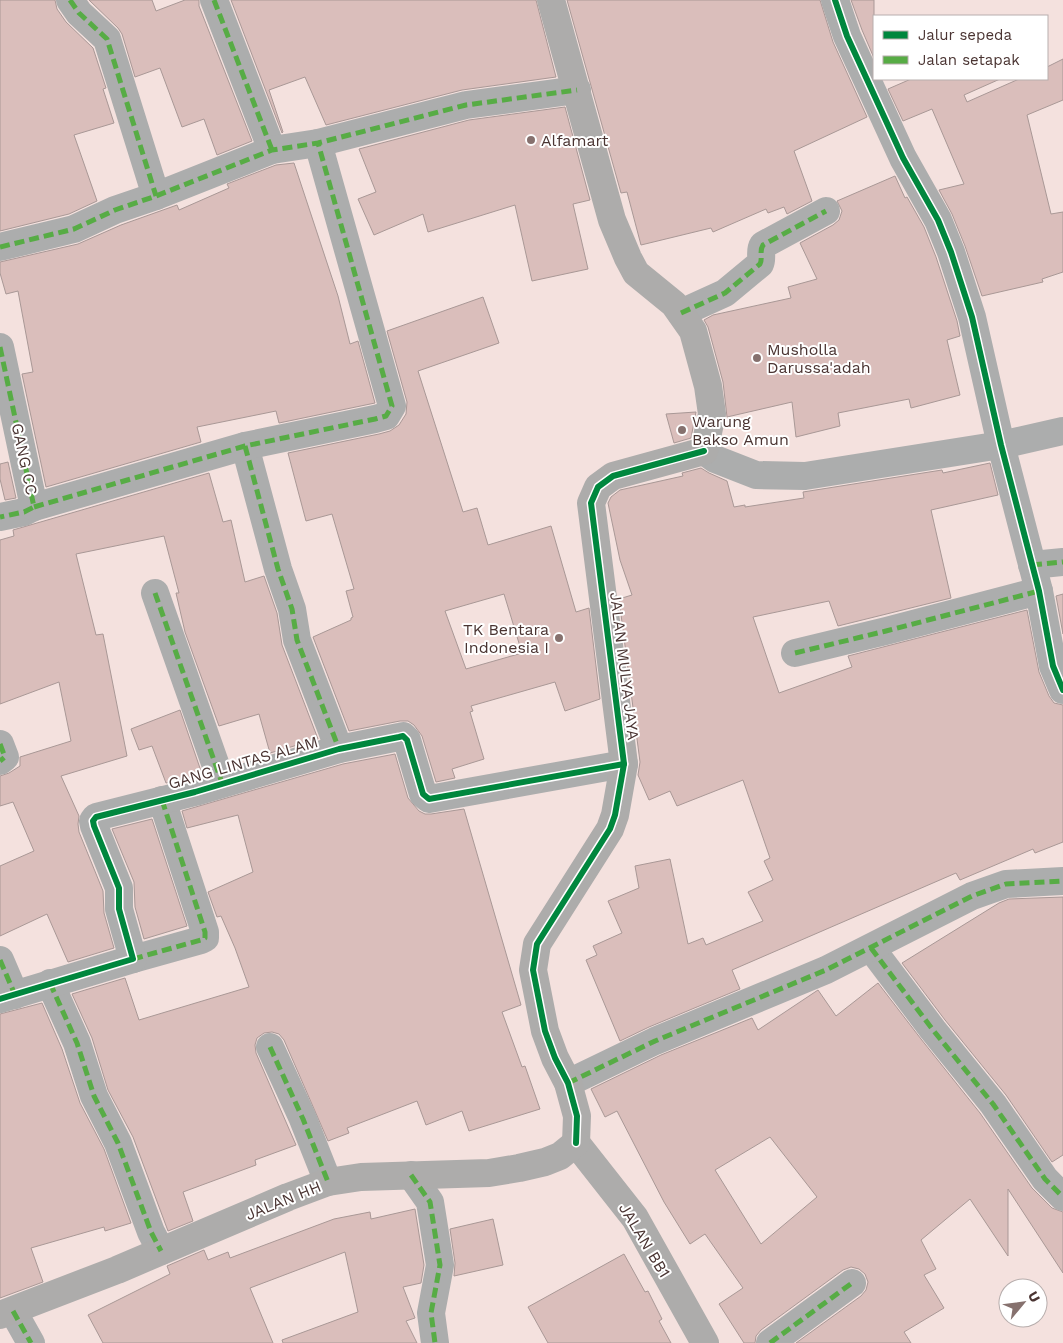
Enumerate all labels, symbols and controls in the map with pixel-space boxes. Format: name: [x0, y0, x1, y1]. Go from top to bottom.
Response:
legend: [873, 15, 1048, 80]
text: Jalur sepeda: [918, 26, 1012, 44]
text: Jalan setapak: [918, 51, 1020, 69]
place label: Alfamart: [541, 131, 609, 150]
marker: Alfamart: [525, 134, 537, 146]
place label: Musholla Darussa'adah: [767, 340, 871, 377]
marker: Musholla Darussa'adah: [751, 352, 763, 364]
place label: Warung Bakso Amun: [692, 412, 789, 449]
street label: GANG CC: [8, 421, 41, 497]
marker: Warung Bakso Amun: [676, 424, 688, 436]
street label: JALAN MULYA JAYA: [606, 591, 643, 742]
place label: TK Bentara Indonesia I: [463, 620, 549, 657]
marker: TK Bentara Indonesia I: [553, 632, 565, 644]
street label: GANG LINTAS ALAM: [166, 732, 320, 793]
street label: JALAN HH: [243, 1177, 324, 1224]
street label: JALAN BB1: [615, 1199, 674, 1281]
north arrow: [998, 1278, 1048, 1328]
text: U: [1025, 1288, 1044, 1305]

